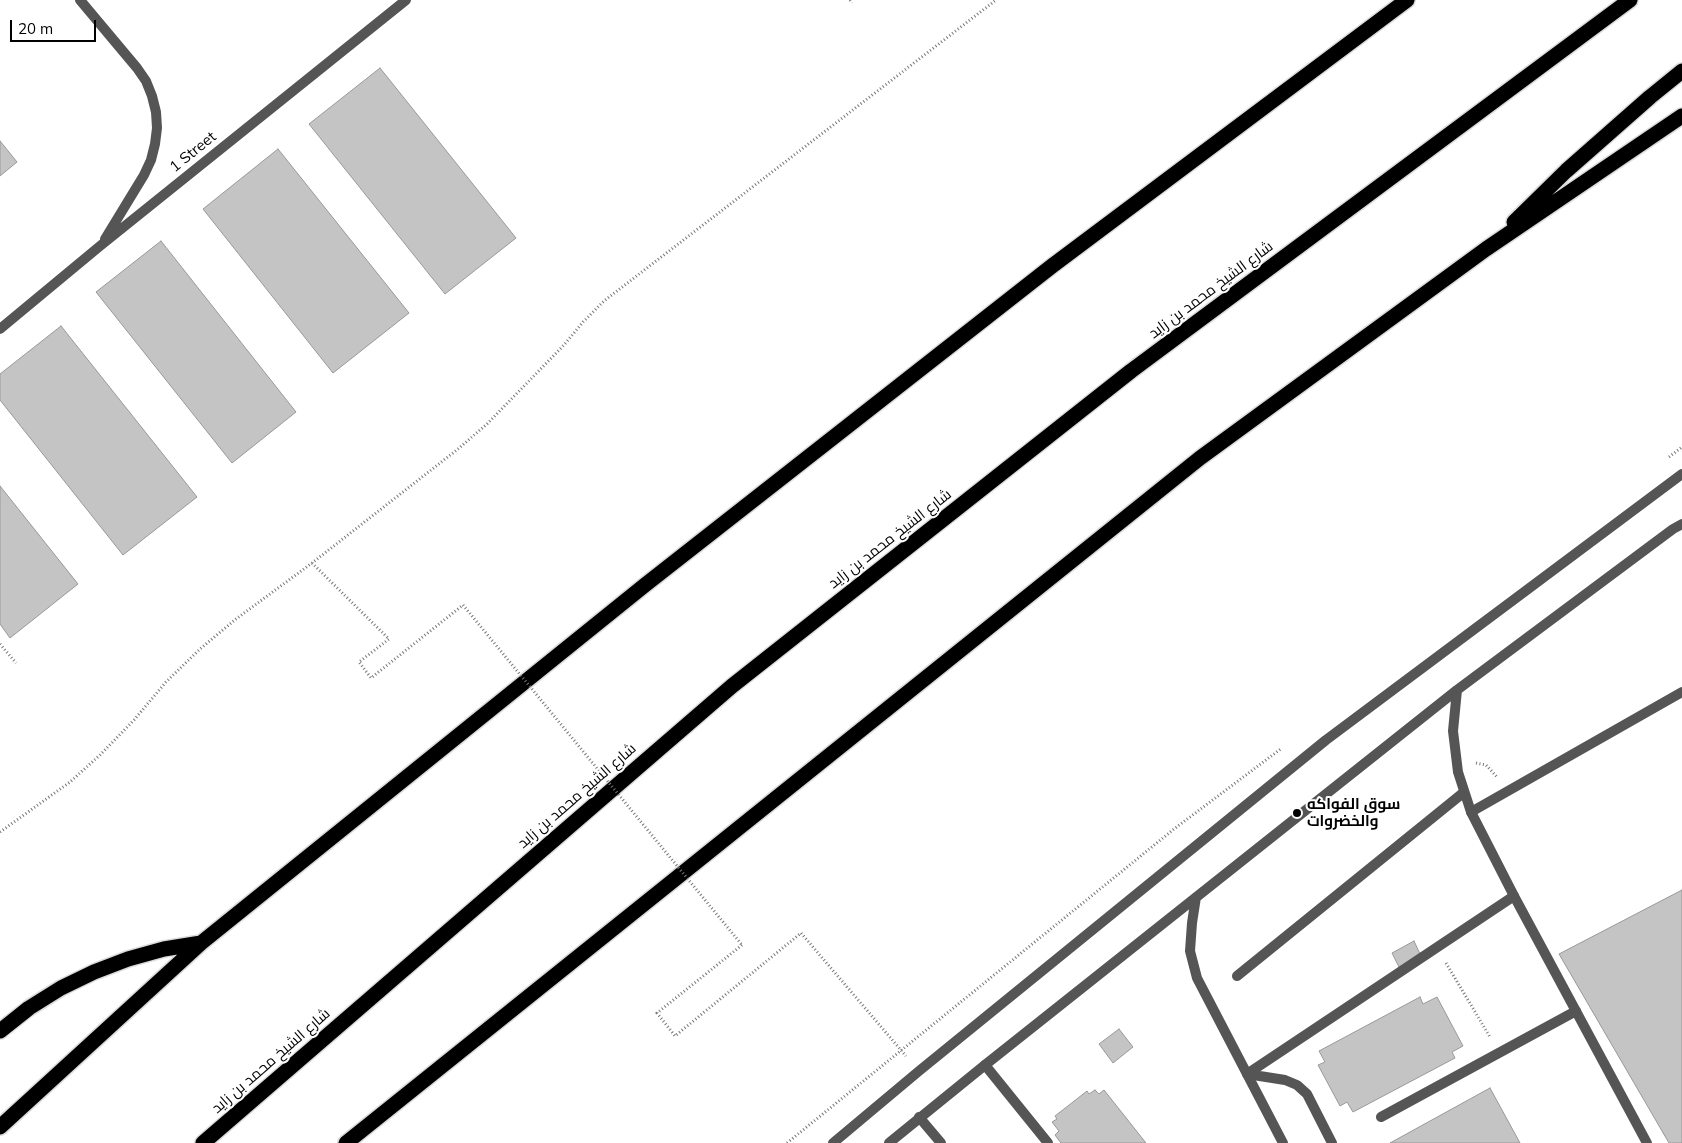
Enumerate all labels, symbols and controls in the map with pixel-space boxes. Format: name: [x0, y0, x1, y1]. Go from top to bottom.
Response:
scale bar: [12, 10, 99, 42]
text: 20 m: [18, 19, 53, 38]
street label: 1 Street: [166, 128, 220, 176]
street label: شارع الشيخ محمد بن زايد: [1145, 237, 1277, 343]
street label: شارع الشيخ محمد بن زايد: [825, 485, 955, 593]
street label: شارع الشيخ محمد بن زايد: [514, 740, 640, 852]
place label: سوق الفواكه والخضروات: [1307, 795, 1400, 830]
marker: سوق الفواكه والخضروات: [1291, 807, 1303, 819]
street label: شارع الشيخ محمد بن زايد: [208, 1005, 334, 1117]

